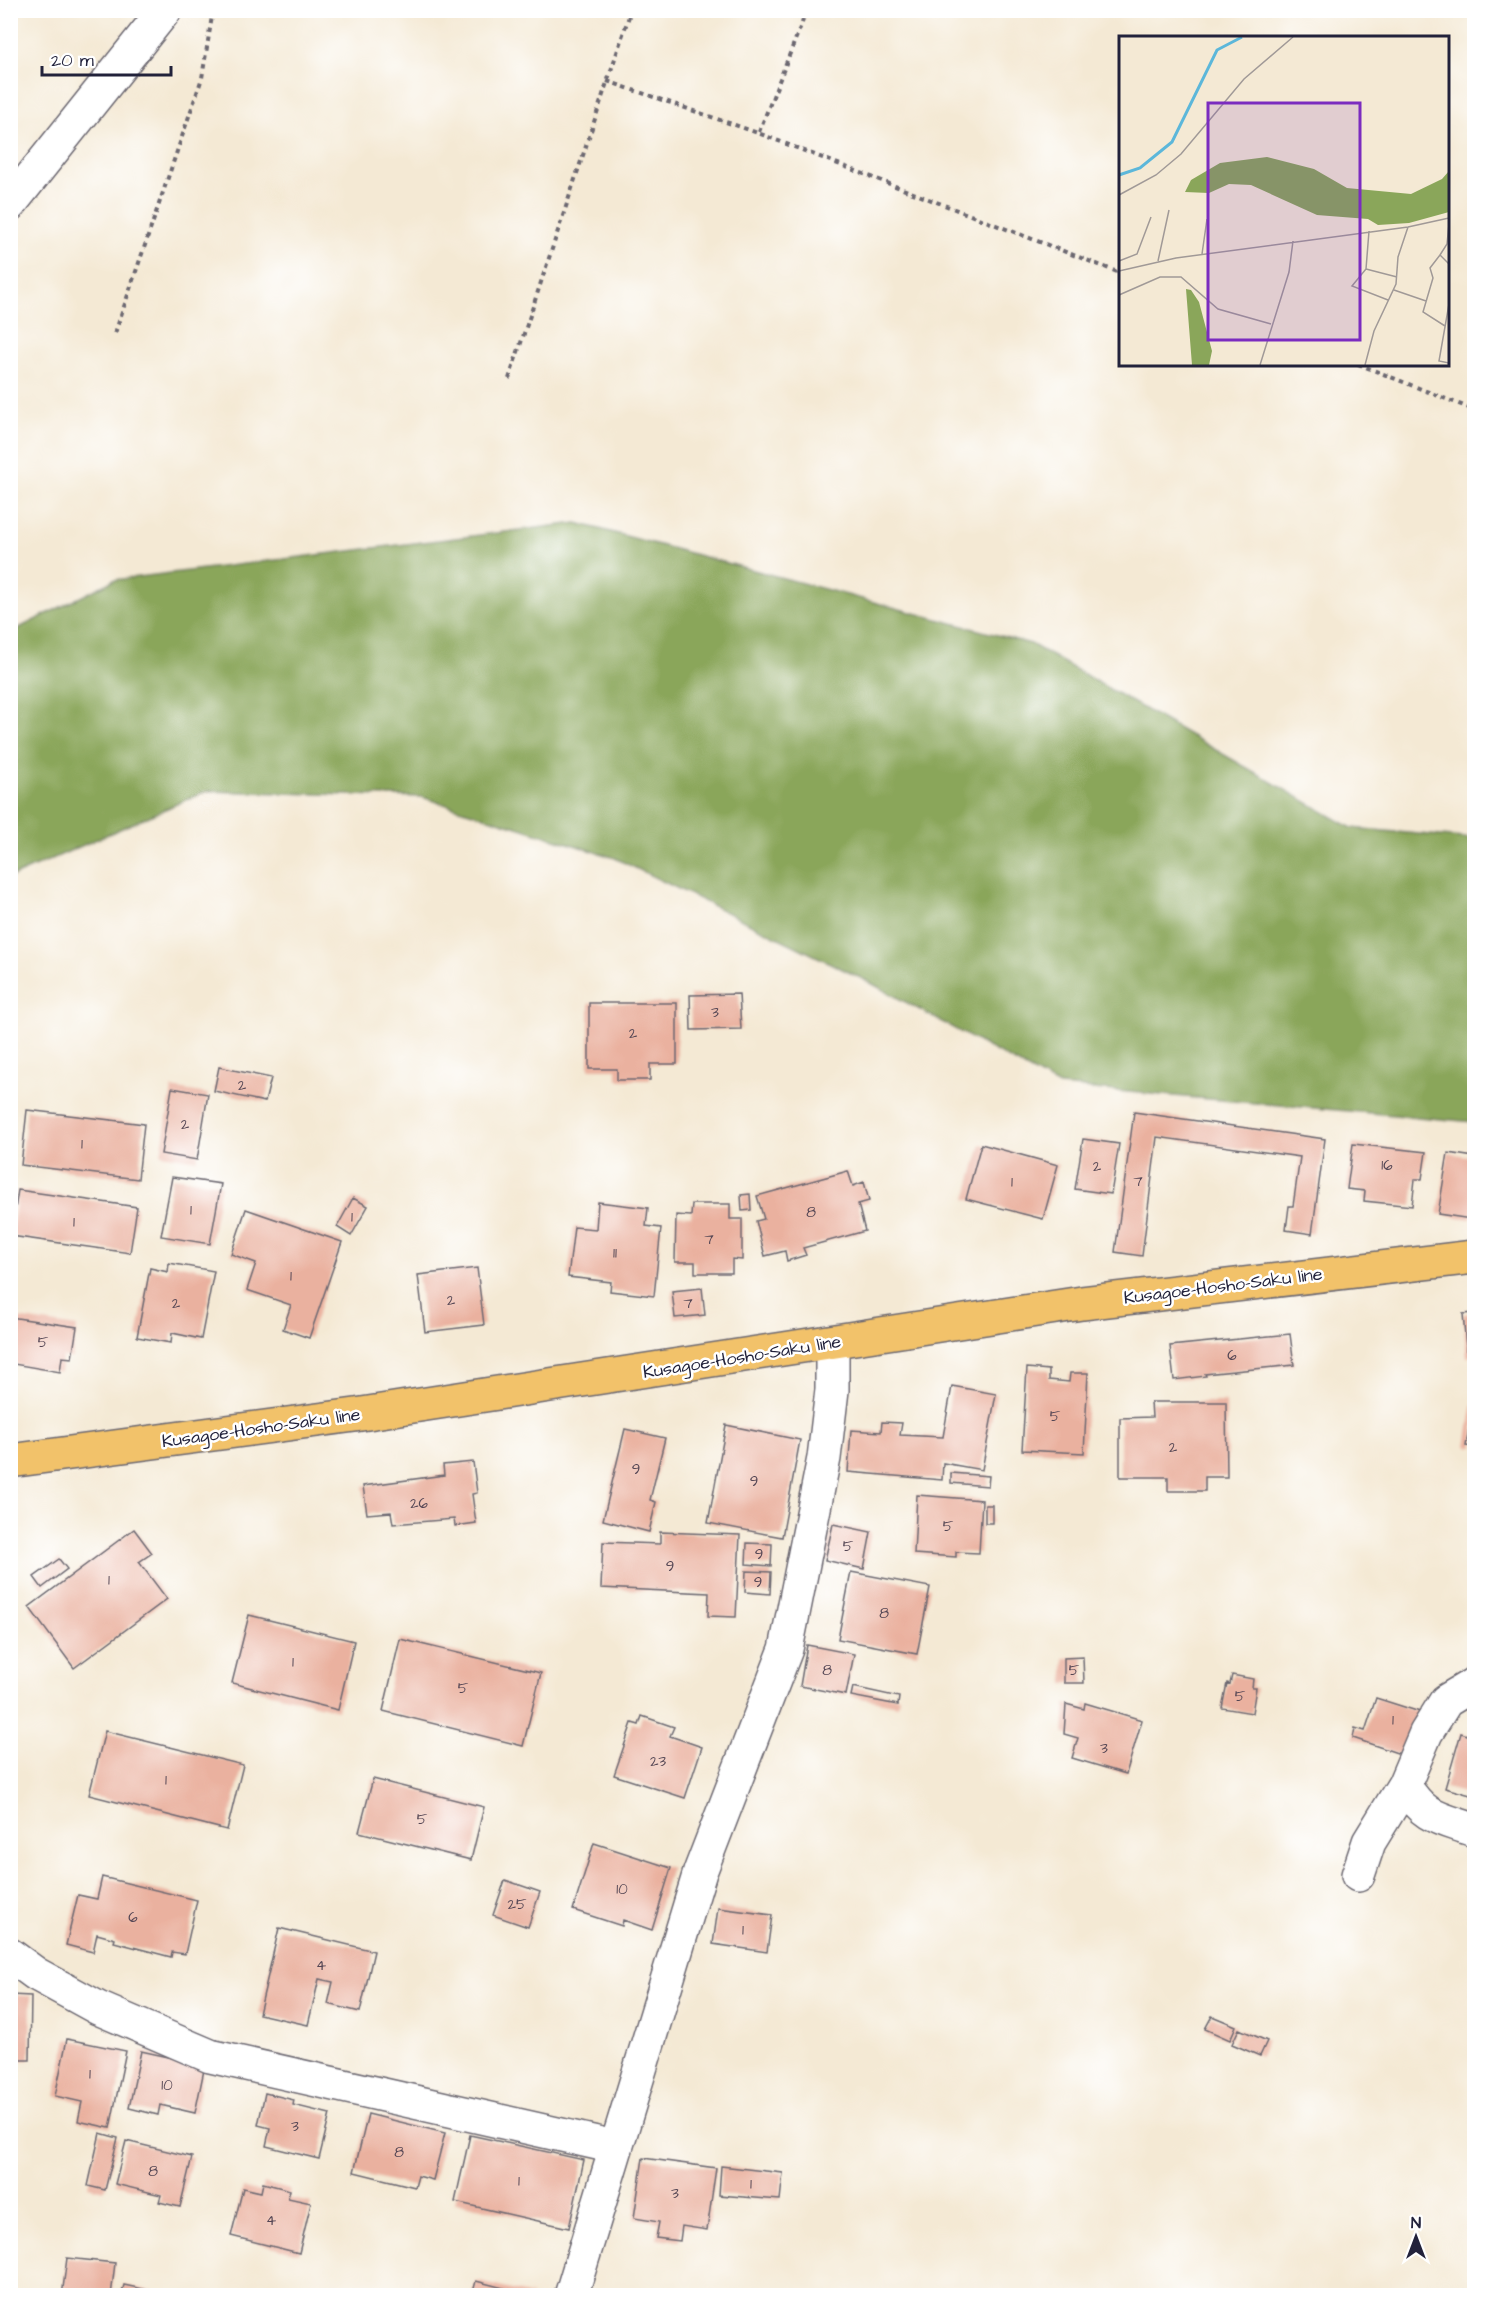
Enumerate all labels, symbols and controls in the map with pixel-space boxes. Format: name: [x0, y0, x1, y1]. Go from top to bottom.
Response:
inset map: [1119, 36, 1449, 366]
scale bar: [42, 39, 171, 77]
text: 20 m: [51, 48, 94, 73]
house number: 3: [711, 1002, 719, 1023]
house number: 2: [629, 1023, 638, 1044]
house number: 2: [238, 1075, 247, 1096]
house number: 2: [181, 1114, 190, 1135]
house number: 1: [81, 1134, 83, 1155]
house number: 16: [1381, 1155, 1393, 1176]
house number: 2: [1093, 1156, 1102, 1177]
house number: 7: [1133, 1171, 1143, 1192]
house number: 1: [1011, 1172, 1013, 1193]
house number: 1: [190, 1200, 192, 1221]
house number: 8: [806, 1202, 816, 1223]
house number: 1: [351, 1207, 353, 1228]
house number: 1: [73, 1212, 75, 1233]
house number: 7: [704, 1229, 714, 1250]
house number: 11: [613, 1243, 617, 1264]
street label: Kusagoe-Hosho-Saku line: [1122, 1261, 1324, 1312]
house number: 1: [290, 1266, 292, 1287]
house number: 2: [447, 1290, 456, 1311]
house number: 2: [172, 1293, 181, 1314]
house number: 7: [683, 1293, 693, 1314]
street label: Kusagoe-Hosho-Saku line: [641, 1329, 843, 1386]
house number: 5: [38, 1332, 49, 1353]
house number: 6: [1227, 1345, 1237, 1366]
street label: Kusagoe-Hosho-Saku line: [160, 1402, 362, 1455]
house number: 5: [1050, 1406, 1061, 1427]
house number: 2: [1169, 1437, 1178, 1458]
house number: 9: [632, 1459, 640, 1480]
house number: 9: [750, 1471, 758, 1492]
house number: 26: [410, 1493, 429, 1514]
house number: 5: [943, 1516, 954, 1537]
house number: 5: [843, 1536, 854, 1557]
house number: 9: [755, 1544, 763, 1565]
house number: 9: [666, 1556, 674, 1577]
house number: 1: [108, 1570, 110, 1591]
house number: 9: [754, 1572, 762, 1593]
house number: 8: [879, 1603, 889, 1624]
house number: 1: [292, 1652, 294, 1673]
house number: 8: [822, 1660, 832, 1681]
house number: 5: [1069, 1660, 1080, 1681]
house number: 5: [458, 1678, 469, 1699]
house number: 5: [1235, 1686, 1246, 1707]
house number: 1: [1392, 1710, 1394, 1731]
house number: 3: [1100, 1738, 1108, 1759]
house number: 23: [650, 1751, 666, 1772]
house number: 1: [165, 1770, 167, 1791]
house number: 5: [417, 1809, 428, 1830]
house number: 10: [616, 1879, 628, 1900]
house number: 25: [507, 1894, 527, 1915]
house number: 6: [128, 1907, 138, 1928]
house number: 1: [742, 1920, 744, 1941]
house number: 4: [316, 1955, 326, 1976]
house number: 1: [89, 2064, 91, 2085]
house number: 10: [161, 2075, 173, 2096]
house number: 3: [291, 2116, 299, 2137]
house number: 8: [394, 2142, 404, 2163]
house number: 8: [148, 2161, 158, 2182]
house number: 1: [518, 2171, 520, 2192]
house number: 1: [750, 2174, 752, 2195]
house number: 3: [671, 2183, 679, 2204]
north arrow: [1386, 2207, 1446, 2267]
house number: 4: [266, 2210, 276, 2231]
text: N: [1411, 2212, 1421, 2234]

